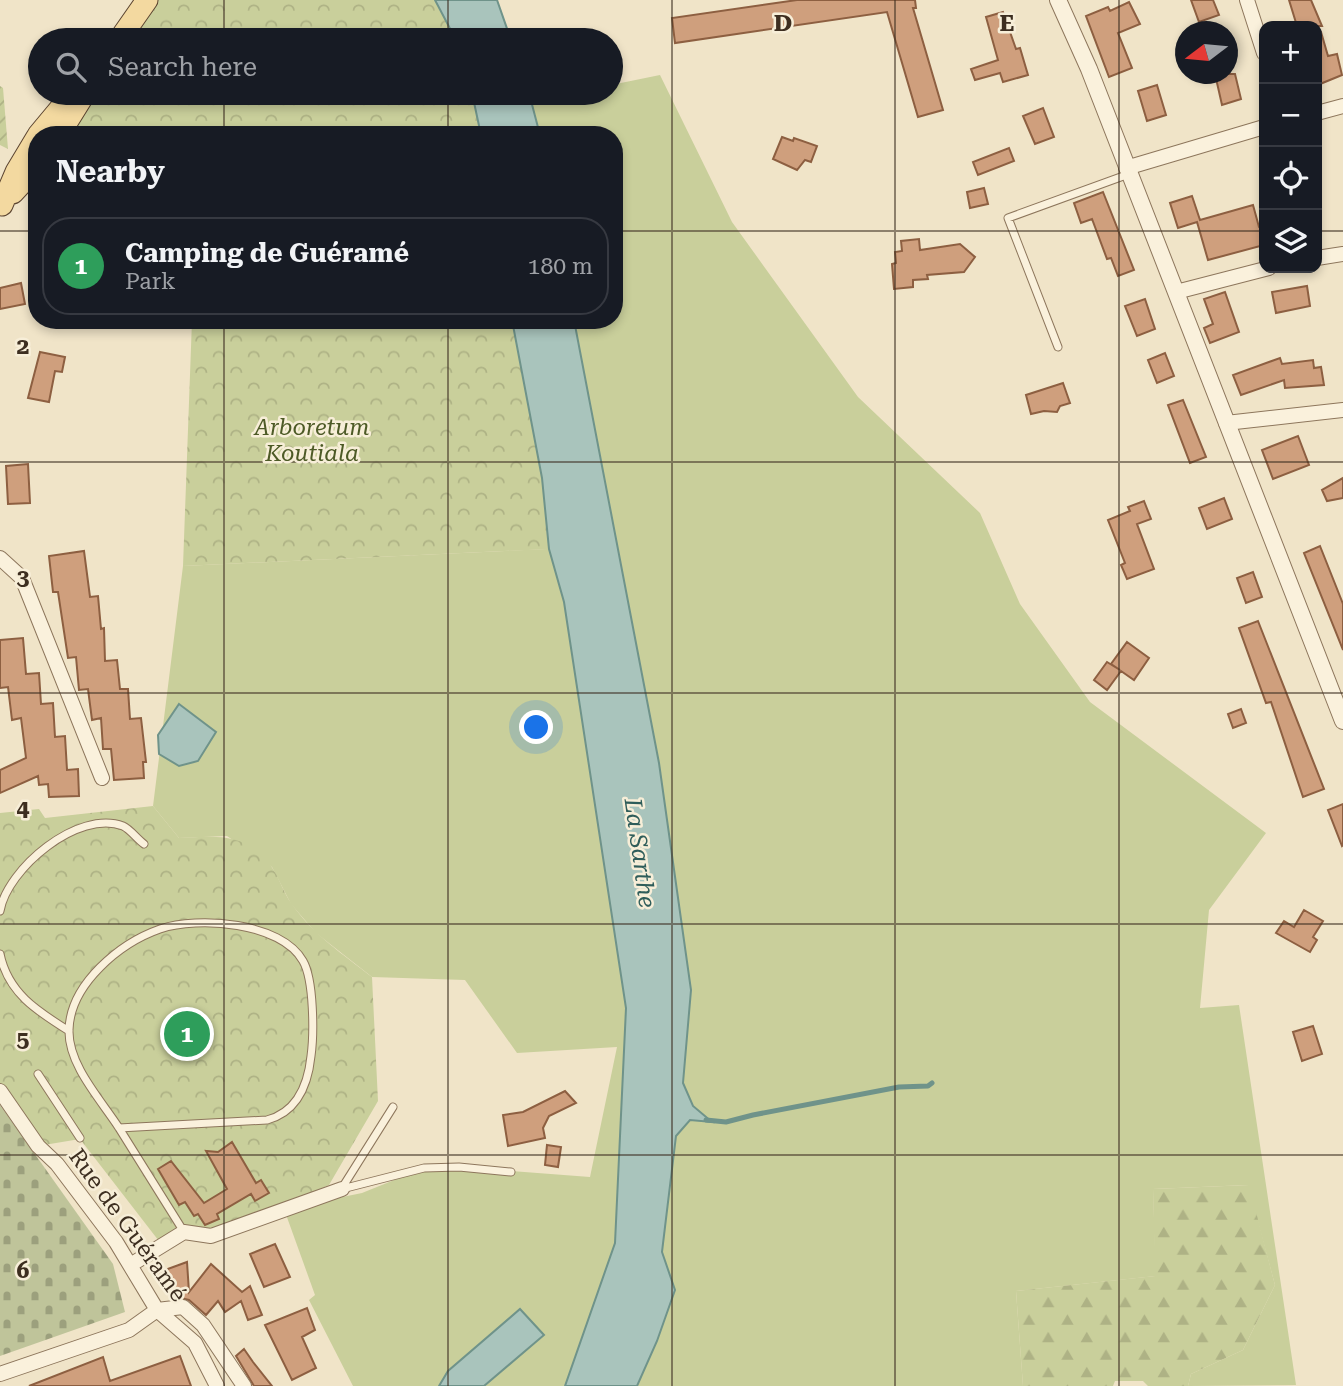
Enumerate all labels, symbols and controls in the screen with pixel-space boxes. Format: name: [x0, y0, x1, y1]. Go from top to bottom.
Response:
text: D: [774, 10, 792, 37]
text: E: [1000, 10, 1014, 37]
north arrow: [1175, 21, 1238, 84]
map controls: [1259, 21, 1322, 273]
button: +: [1259, 21, 1322, 84]
search box: [28, 28, 623, 105]
icon: search: [52, 48, 90, 86]
text: Search here: [108, 52, 257, 82]
button: −: [1259, 84, 1322, 147]
button: locate: [1259, 147, 1322, 210]
text: Nearby: [56, 154, 165, 189]
button: layers: [1259, 210, 1322, 273]
text: Camping de Guéramé: [125, 238, 409, 268]
text: 1: [75, 253, 87, 280]
text: 180 m: [528, 253, 593, 280]
text: Park: [125, 268, 176, 295]
text: 2: [17, 333, 29, 360]
park label: Arboretum Koutiala: [253, 414, 369, 467]
text: 3: [17, 564, 30, 591]
your location: [519, 710, 553, 744]
text: 4: [17, 795, 30, 822]
water label: La Sarthe: [618, 795, 662, 910]
pin: 1: [164, 1008, 210, 1060]
text: 5: [17, 1026, 30, 1053]
street label: Rue de Guéramé: [63, 1144, 192, 1307]
text: 6: [17, 1257, 30, 1284]

